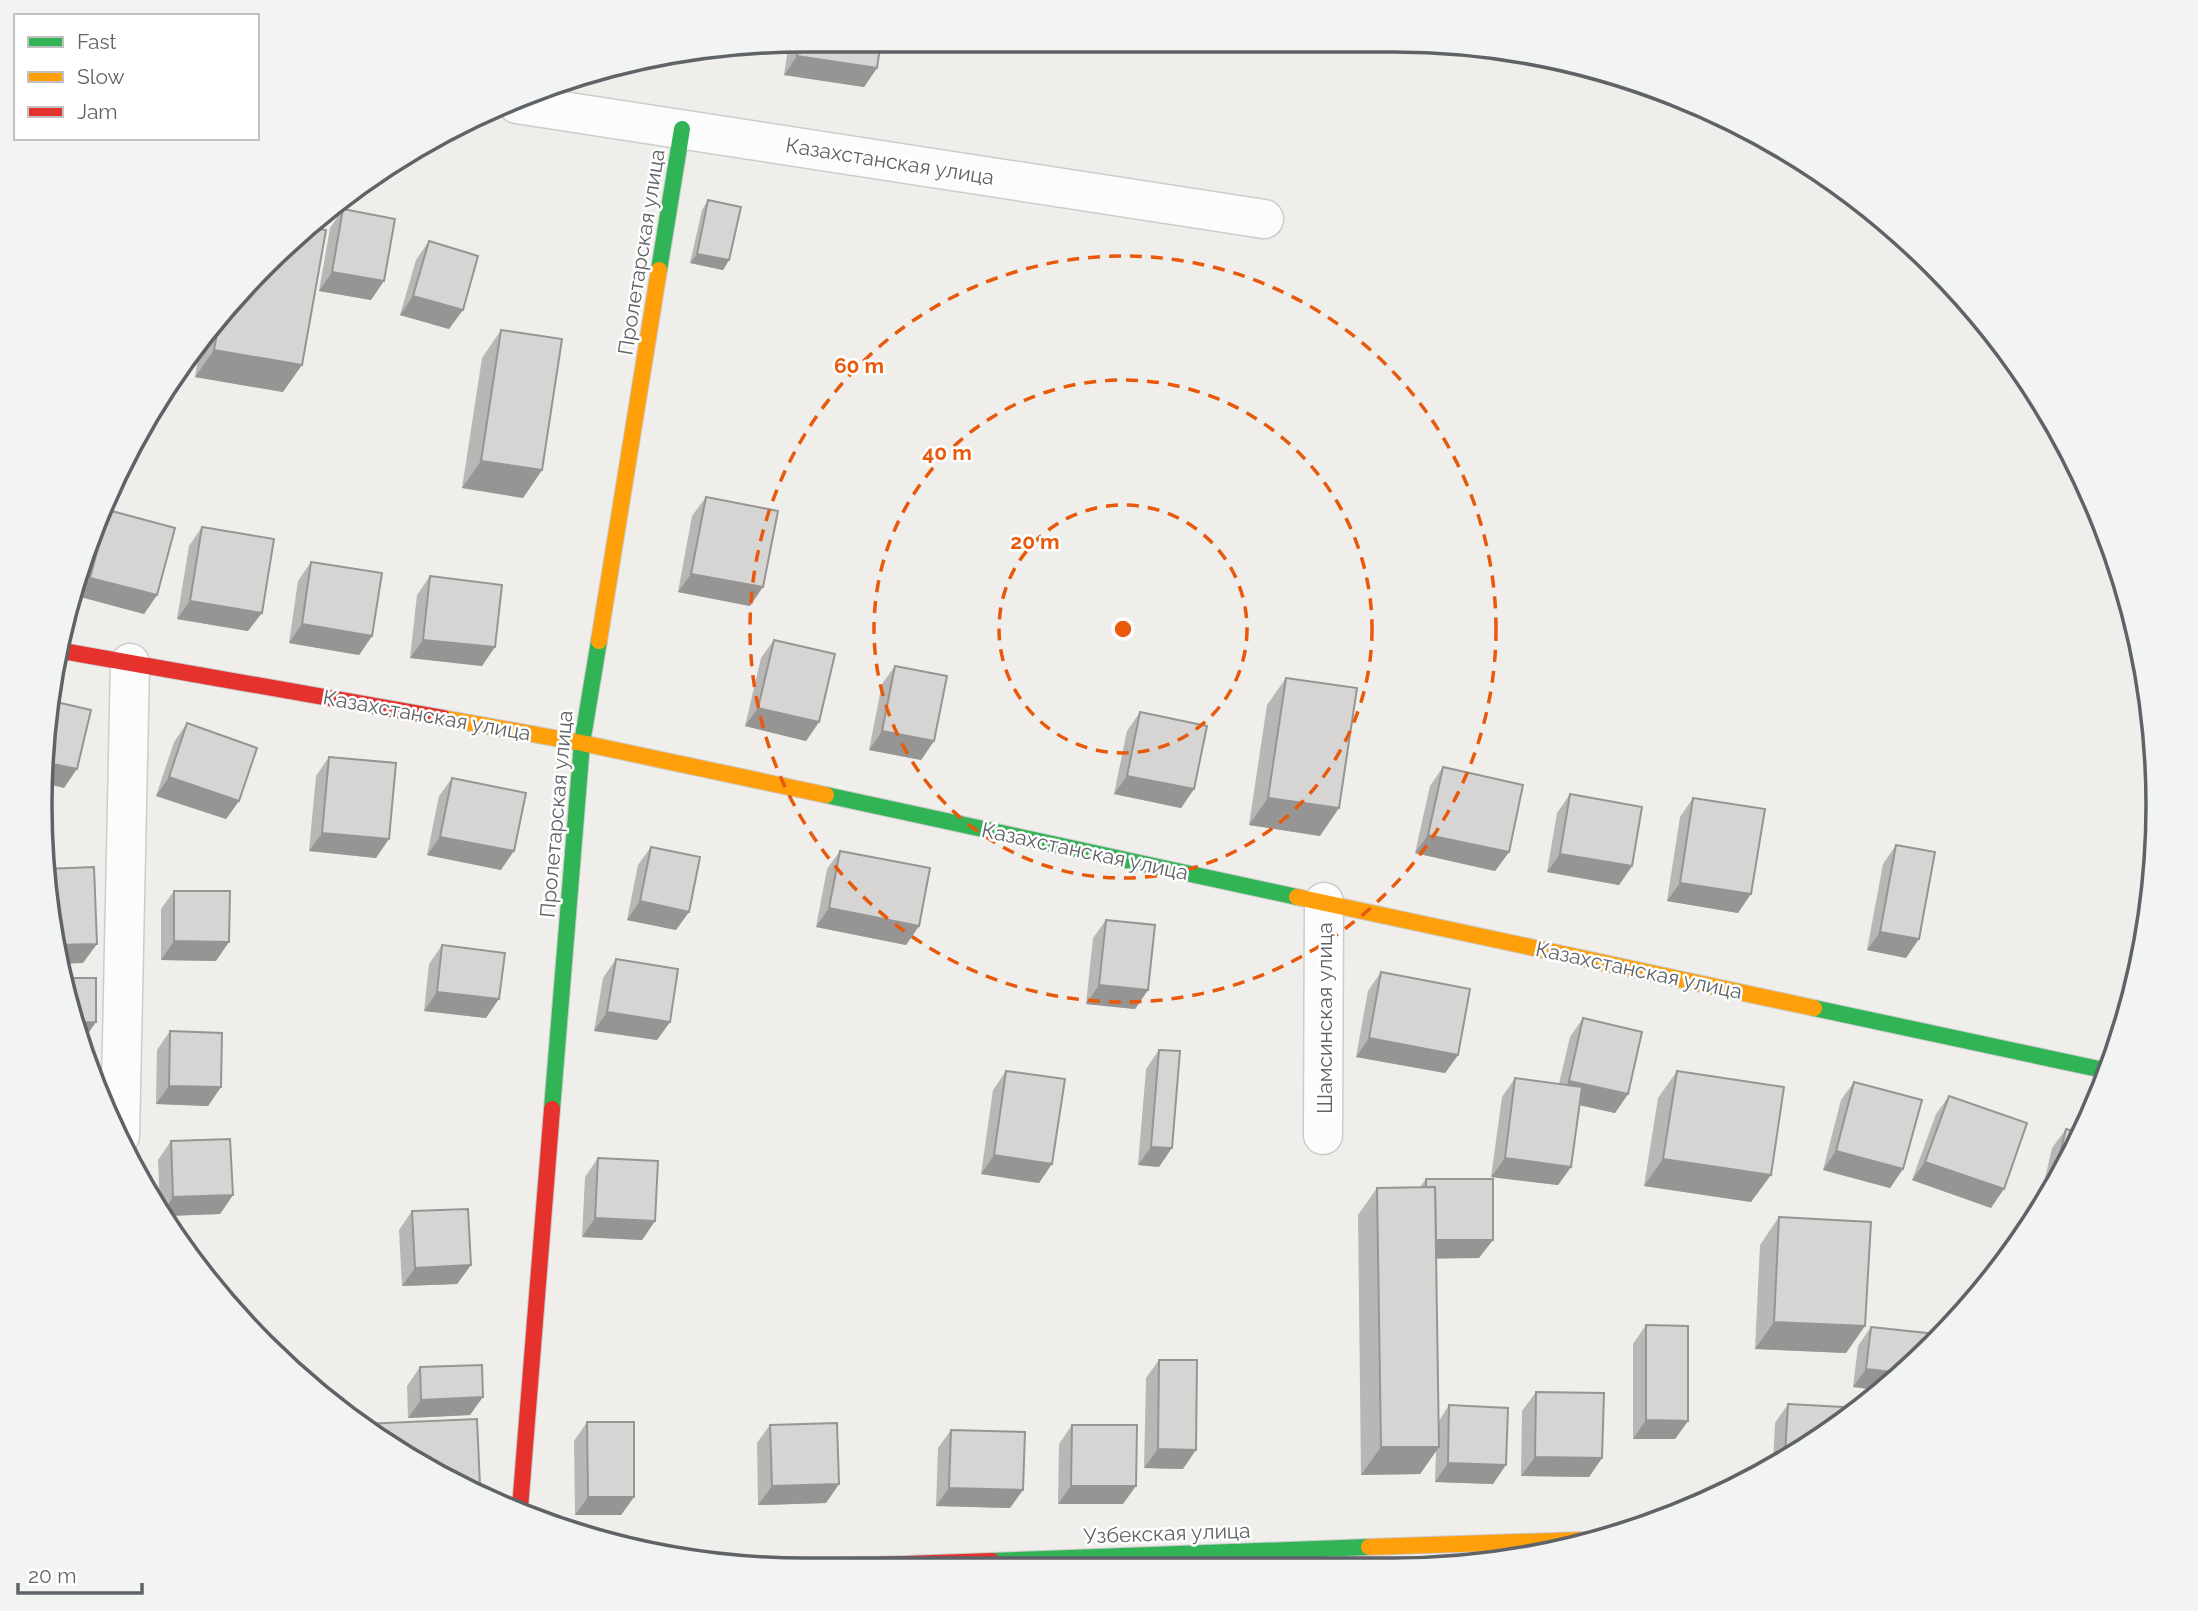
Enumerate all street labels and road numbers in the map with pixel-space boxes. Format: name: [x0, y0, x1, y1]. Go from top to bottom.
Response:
street label: Казахстанская улица: [784, 132, 996, 190]
street label: Пролетарская улица: [612, 147, 670, 357]
street label: Казахстанская улица: [321, 684, 533, 746]
street label: Пролетарская улица: [534, 709, 578, 919]
street label: Казахстанская улица: [979, 817, 1191, 885]
street label: Шамсинская улица: [1312, 922, 1337, 1114]
street label: Казахстанская улица: [1533, 936, 1745, 1004]
street label: Узбекская улица: [1083, 1518, 1251, 1548]

